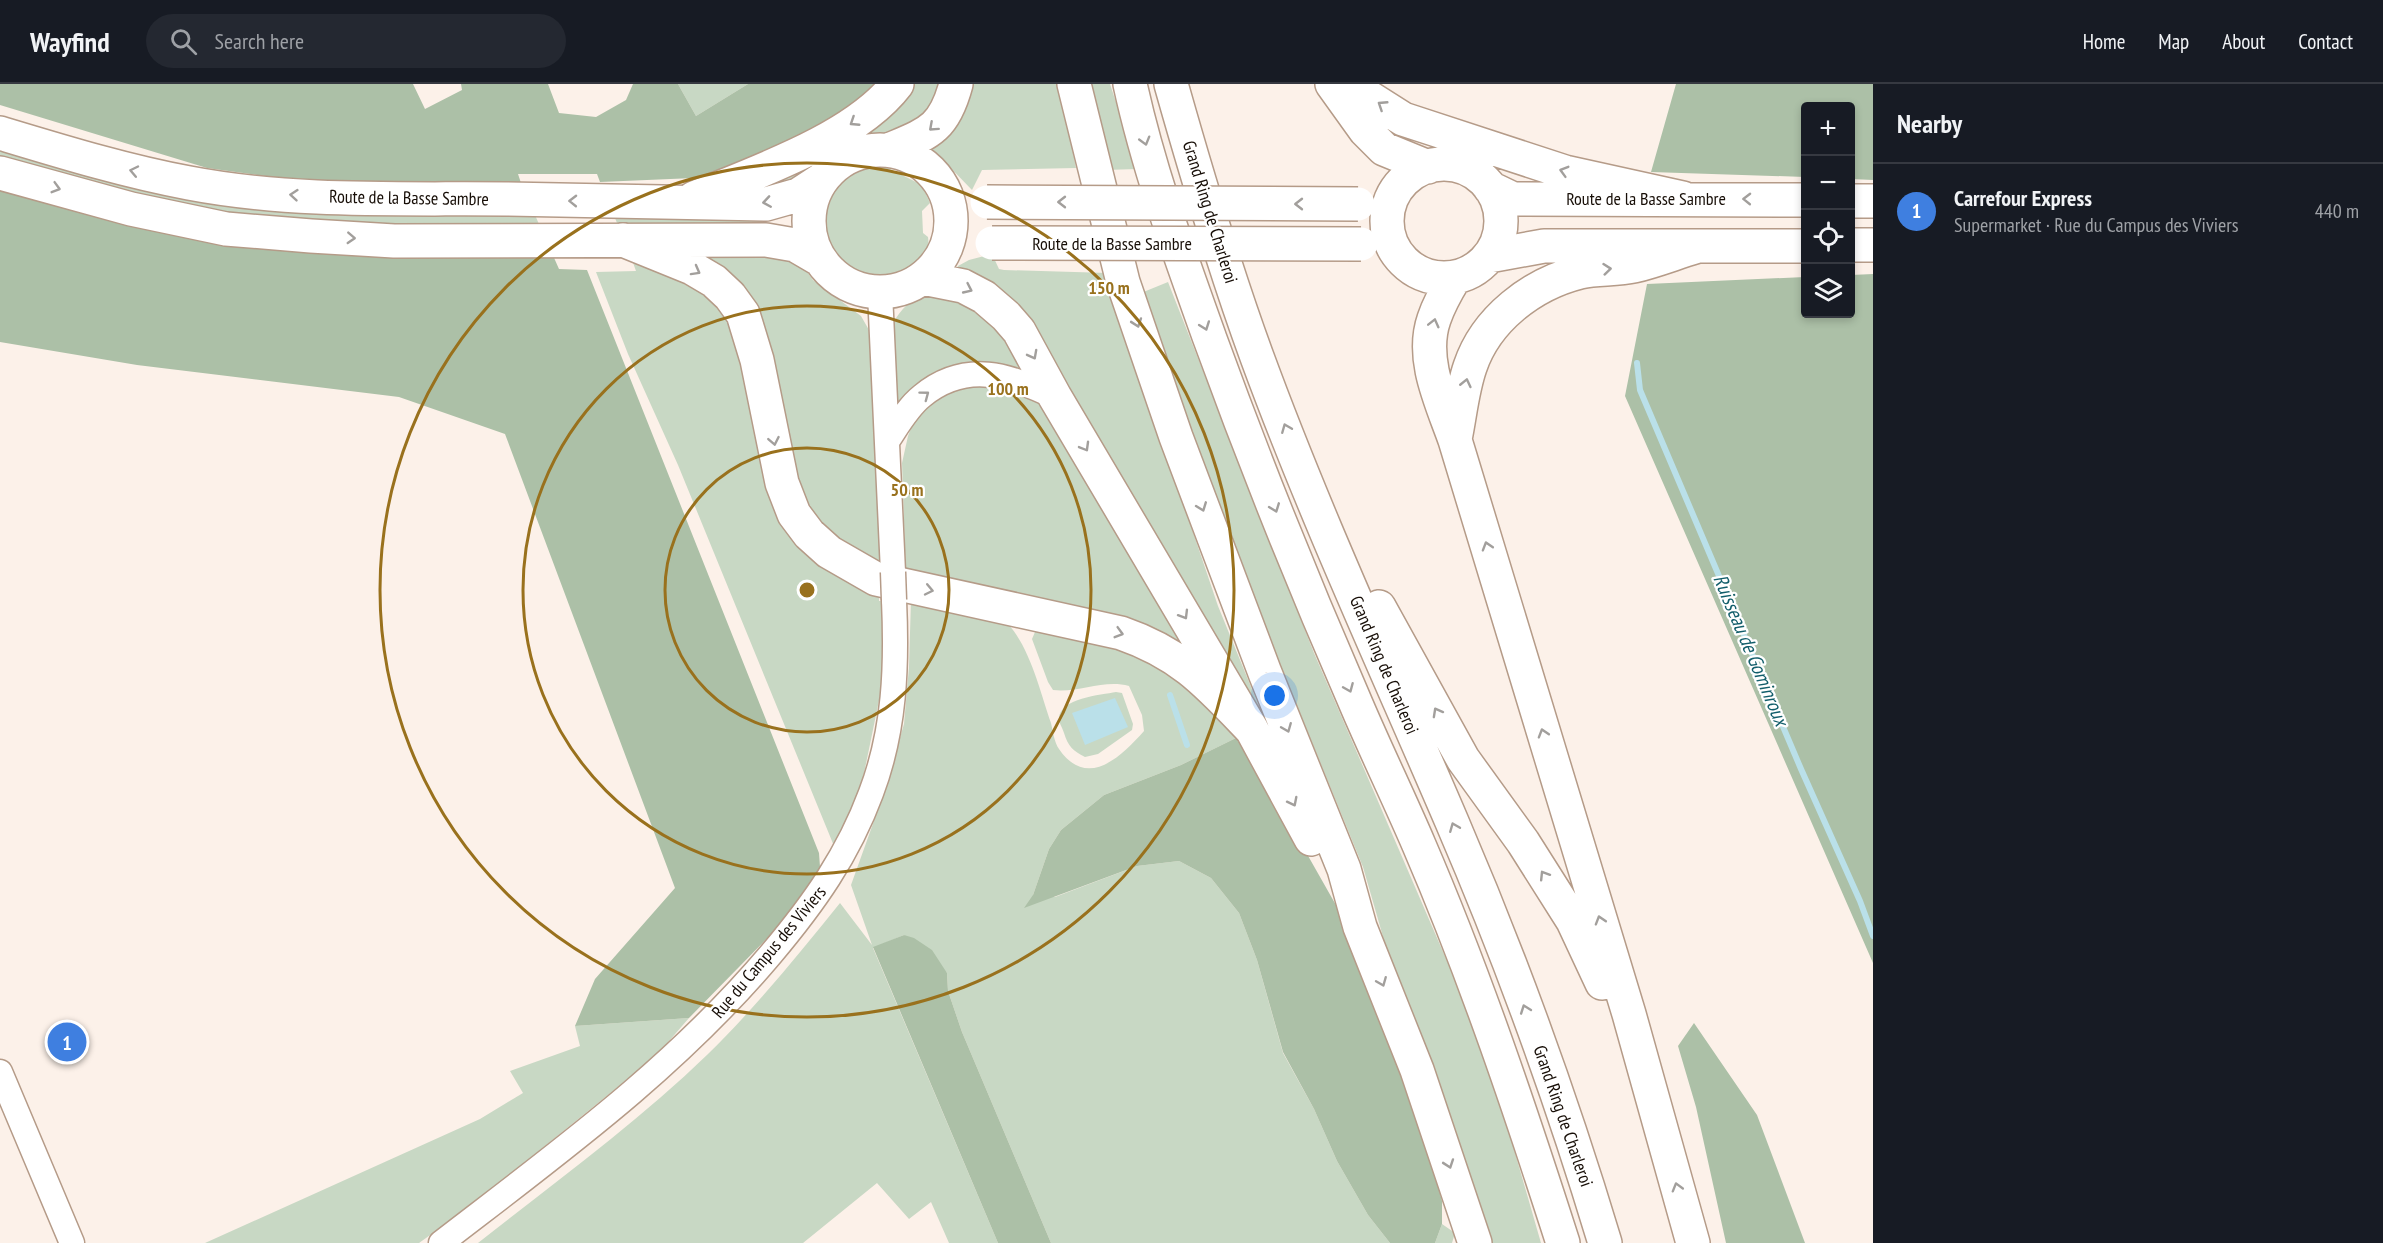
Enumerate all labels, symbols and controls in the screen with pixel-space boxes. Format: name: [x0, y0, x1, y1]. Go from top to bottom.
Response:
search box: [146, 14, 566, 68]
text: Wayfind: [30, 23, 110, 60]
icon: search: [167, 25, 200, 58]
text: Search here: [215, 27, 304, 55]
text: Home: [2083, 28, 2125, 55]
text: Map: [2158, 28, 2189, 55]
text: About: [2222, 28, 2265, 55]
text: Contact: [2298, 28, 2353, 55]
one-way arrow: [1378, 101, 1389, 112]
map controls: [1801, 102, 1855, 318]
button: +: [1801, 102, 1855, 156]
text: Nearby: [1897, 107, 1962, 140]
one-way arrow: [849, 115, 860, 126]
one-way arrow: [929, 120, 939, 131]
one-way arrow: [1137, 135, 1150, 145]
street label: Grand Ring de Charleroi: [1178, 138, 1243, 286]
button: −: [1801, 156, 1855, 210]
one-way arrow: [129, 165, 139, 178]
one-way arrow: [1560, 166, 1570, 178]
one-way arrow: [51, 181, 61, 193]
text: Carrefour Express: [1954, 184, 2092, 212]
street label: Route de la Basse Sambre: [329, 185, 489, 210]
street label: Route de la Basse Sambre: [1566, 187, 1726, 210]
one-way arrow: [289, 189, 298, 202]
one-way arrow: [1743, 193, 1752, 206]
one-way arrow: [568, 194, 577, 207]
one-way arrow: [763, 196, 772, 208]
one-way arrow: [1058, 196, 1067, 208]
one-way arrow: [1295, 198, 1304, 210]
text: 1: [1912, 198, 1921, 224]
text: 440 m: [2315, 198, 2359, 224]
button: locate: [1801, 210, 1855, 264]
text: Supermarket · Rue du Campus des Viviers: [1954, 212, 2239, 238]
one-way arrow: [347, 232, 356, 245]
street label: Route de la Basse Sambre: [1032, 232, 1192, 255]
one-way arrow: [1602, 263, 1611, 276]
one-way arrow: [690, 264, 701, 275]
button: layers: [1801, 264, 1855, 318]
text: 150 m: [1088, 276, 1130, 299]
one-way arrow: [962, 282, 973, 294]
one-way arrow: [1129, 317, 1142, 328]
one-way arrow: [1426, 319, 1439, 329]
one-way arrow: [1198, 320, 1211, 331]
one-way arrow: [1026, 349, 1037, 359]
text: 100 m: [987, 377, 1029, 400]
one-way arrow: [1459, 378, 1472, 388]
one-way arrow: [918, 391, 929, 402]
one-way arrow: [1281, 424, 1293, 435]
one-way arrow: [767, 435, 780, 445]
one-way arrow: [1078, 441, 1089, 451]
text: 50 m: [891, 478, 923, 501]
one-way arrow: [1195, 501, 1208, 512]
one-way arrow: [1268, 502, 1280, 513]
one-way arrow: [1482, 542, 1494, 552]
water label: Ruisseau de Gominroux: [1707, 570, 1796, 732]
centre of rings: [797, 580, 817, 600]
one-way arrow: [924, 583, 934, 596]
street label: Grand Ring de Charleroi: [1345, 592, 1424, 737]
one-way arrow: [1177, 609, 1189, 619]
one-way arrow: [1114, 626, 1124, 638]
your location: [1260, 681, 1289, 710]
one-way arrow: [1342, 682, 1354, 693]
one-way arrow: [1433, 708, 1444, 718]
one-way arrow: [1280, 722, 1292, 733]
one-way arrow: [1538, 728, 1550, 739]
one-way arrow: [1285, 796, 1297, 807]
one-way arrow: [1449, 822, 1461, 833]
one-way arrow: [1539, 871, 1551, 881]
street label: Rue du Campus des Viviers: [706, 881, 831, 1023]
one-way arrow: [1595, 915, 1607, 926]
one-way arrow: [1375, 975, 1387, 986]
one-way arrow: [1520, 1004, 1533, 1015]
pin: 1: [48, 1020, 86, 1064]
street label: Grand Ring de Charleroi: [1528, 1042, 1598, 1190]
one-way arrow: [1442, 1159, 1455, 1169]
one-way arrow: [1672, 1182, 1684, 1193]

